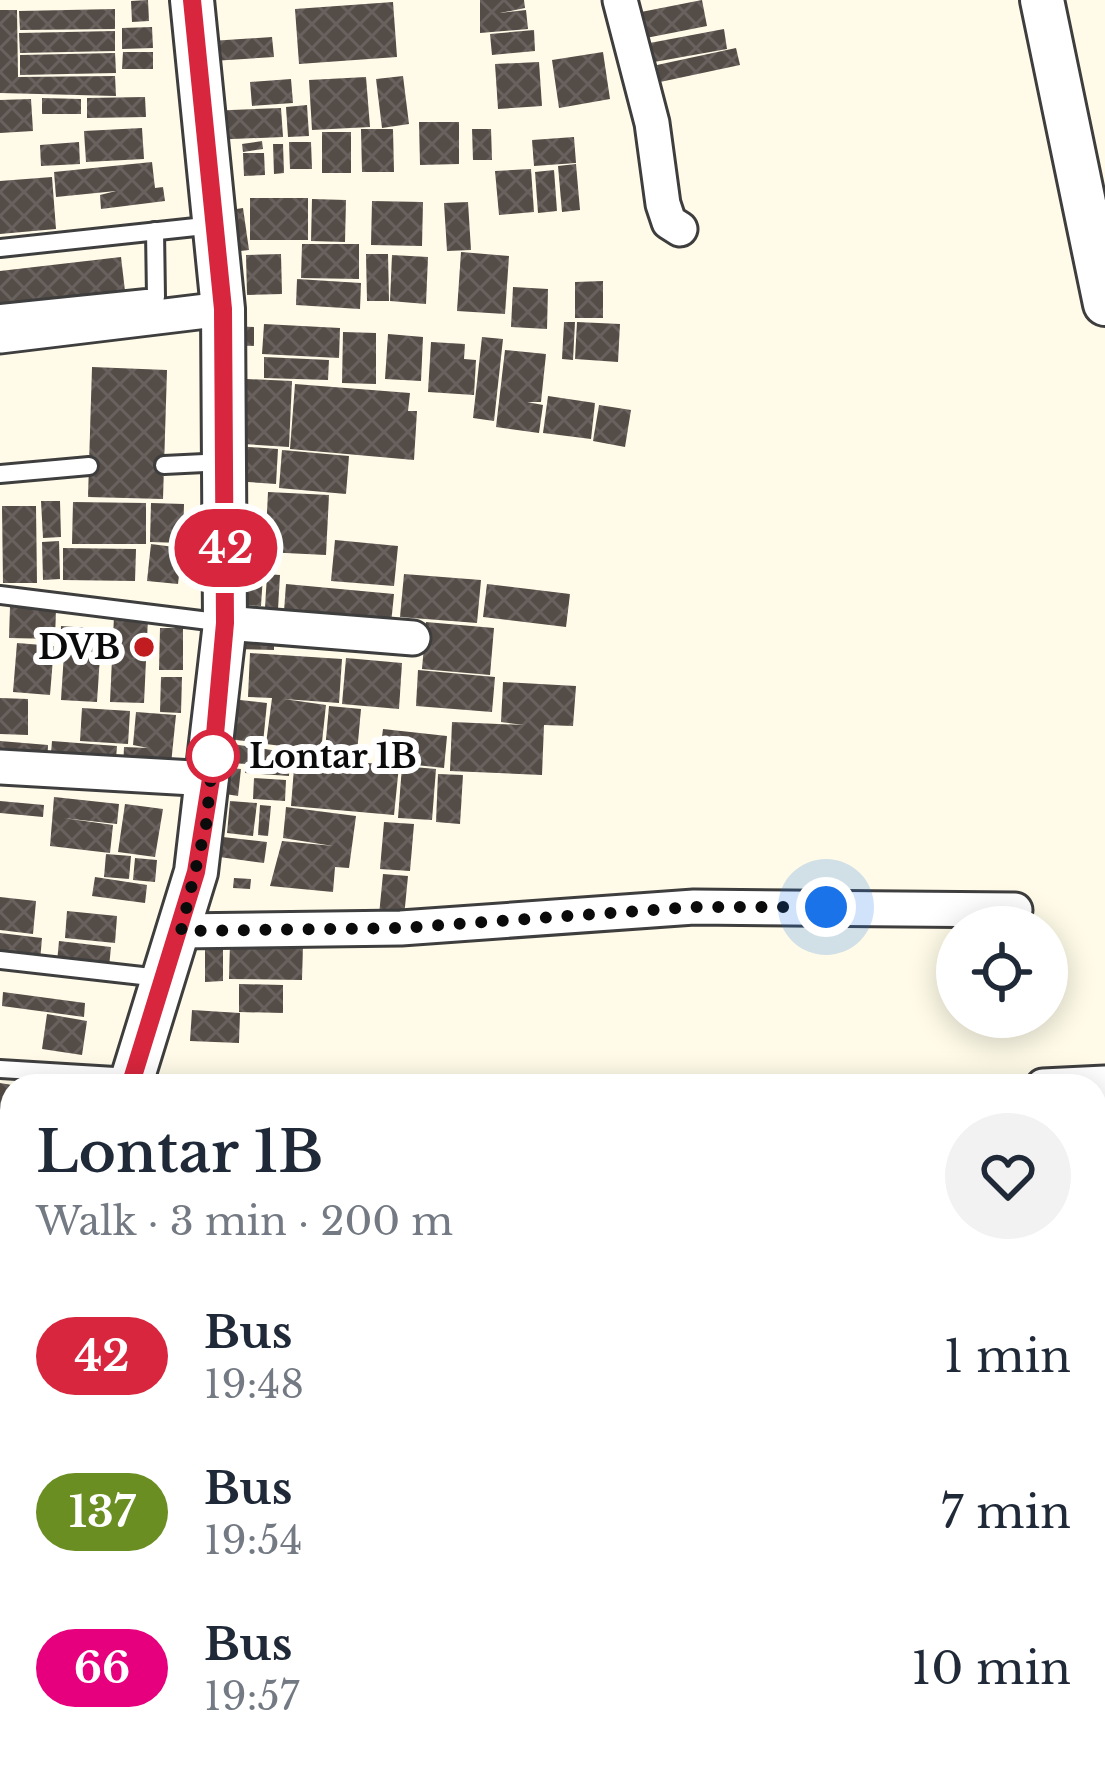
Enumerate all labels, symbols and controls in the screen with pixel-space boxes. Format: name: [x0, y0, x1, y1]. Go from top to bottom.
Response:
line badge: 42: [172, 509, 280, 587]
text: 42: [198, 522, 254, 574]
place label: DVB: [38, 627, 120, 668]
marker: DVB: [131, 634, 157, 660]
marker: Lontar 1B: [188, 731, 238, 781]
place label: Lontar 1B: [249, 736, 417, 777]
your location: [796, 877, 856, 937]
map controls: [936, 906, 1068, 1038]
button: locate: [936, 906, 1068, 1038]
button: heart: [945, 1113, 1071, 1239]
text: Lontar 1B: [36, 1117, 323, 1187]
text: Walk · 3 min · 200 m: [36, 1197, 453, 1246]
text: Bus: [204, 1304, 292, 1360]
text: 1 min: [943, 1328, 1071, 1384]
text: 42: [74, 1330, 130, 1382]
text: 19:48: [204, 1360, 304, 1409]
text: Bus: [204, 1460, 292, 1516]
text: 7 min: [941, 1484, 1071, 1540]
text: 137: [69, 1486, 135, 1538]
text: 19:54: [204, 1516, 303, 1565]
text: Bus: [204, 1616, 292, 1672]
text: 10 min: [911, 1640, 1071, 1696]
text: 66: [74, 1642, 130, 1694]
text: 19:57: [204, 1672, 299, 1721]

